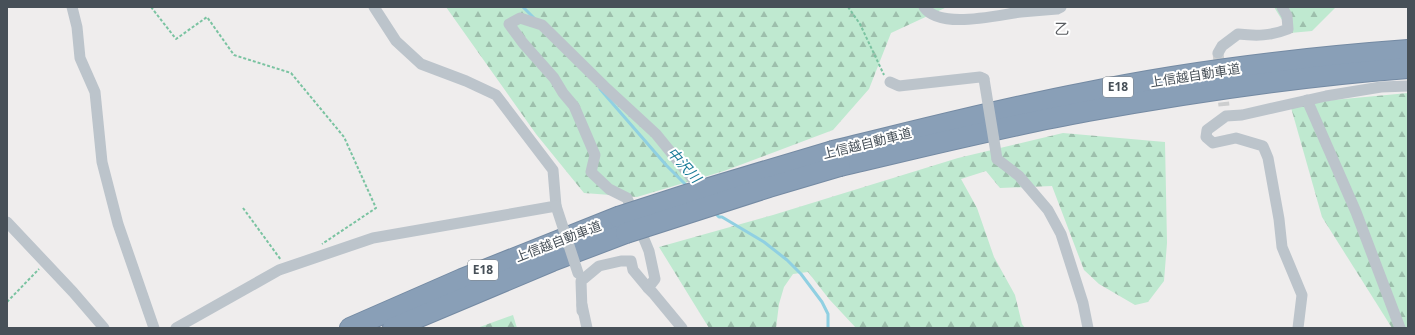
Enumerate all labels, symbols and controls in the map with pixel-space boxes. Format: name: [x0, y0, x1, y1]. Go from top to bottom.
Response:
district label: 乙: [1054, 18, 1070, 38]
street label: 上信越自動車道: [1149, 59, 1241, 91]
road number: E18: [1103, 77, 1133, 97]
street label: 上信越自動車道: [821, 123, 913, 163]
water label: 中沢川: [663, 143, 707, 188]
street label: 上信越自動車道: [512, 216, 604, 266]
road number: E18: [468, 260, 498, 280]

